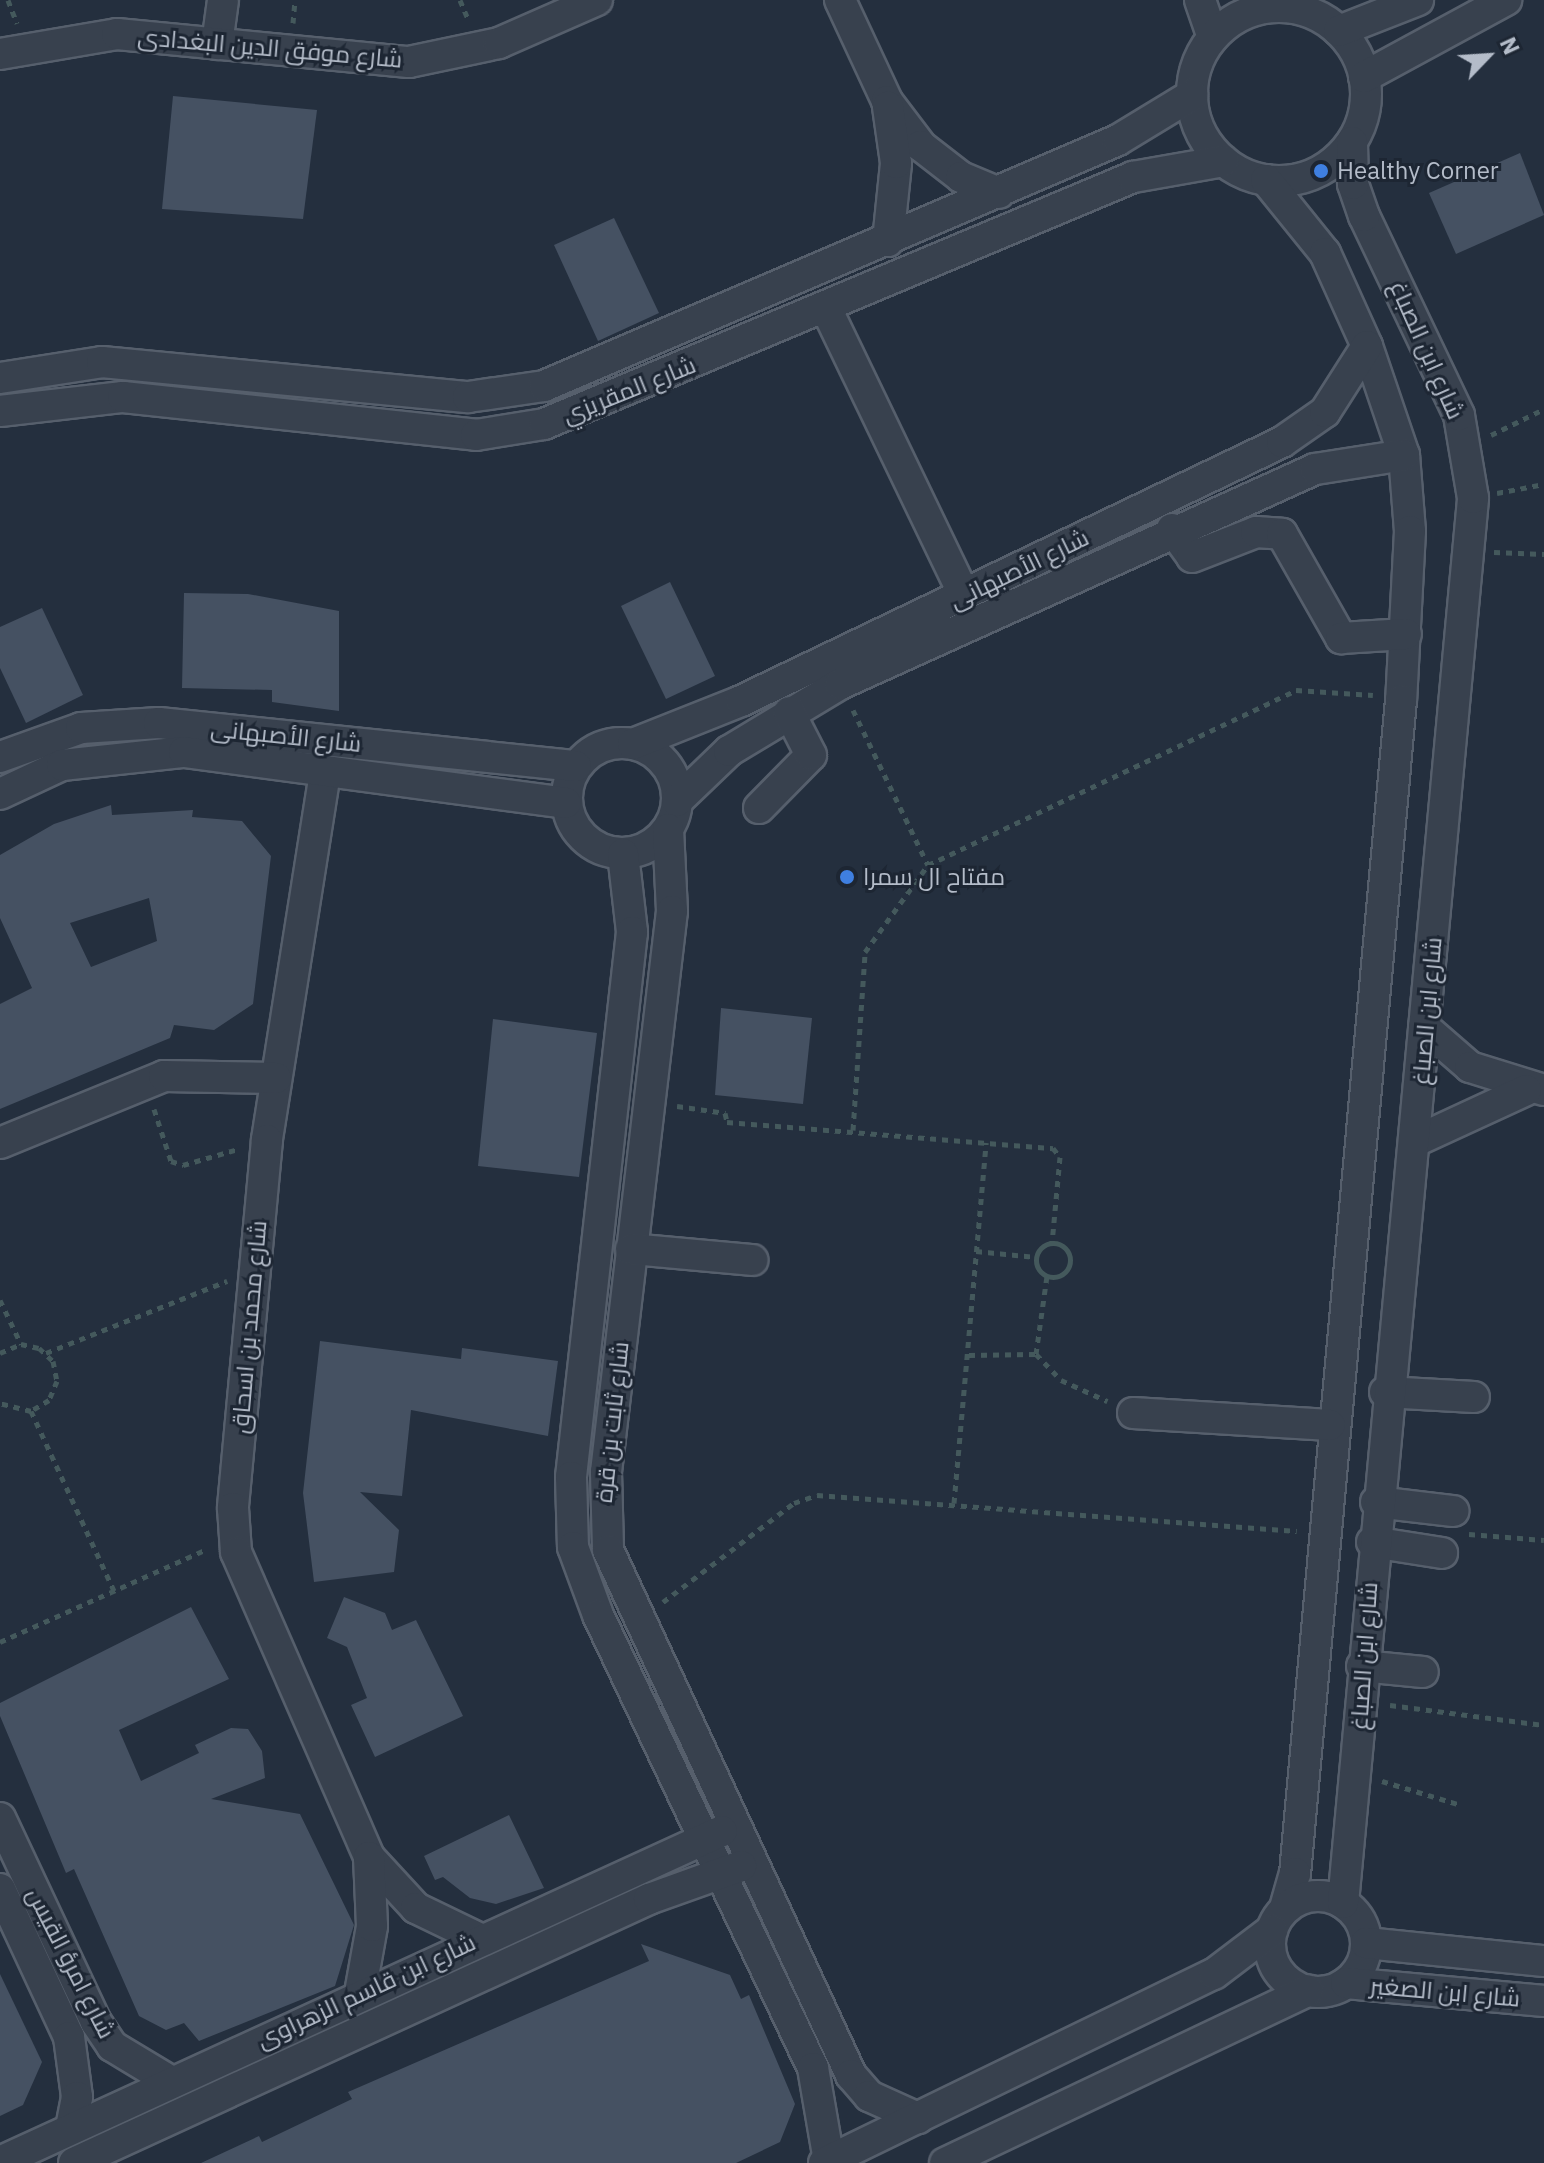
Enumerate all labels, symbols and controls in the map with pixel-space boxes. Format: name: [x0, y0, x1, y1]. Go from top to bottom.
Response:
north arrow: [1448, 16, 1528, 96]
street label: شارع موفق الدين البغدادى: [136, 22, 404, 74]
text: N: [1494, 32, 1527, 59]
place label: Healthy Corner: [1337, 157, 1499, 185]
marker: Healthy Corner: [1312, 162, 1330, 180]
street label: شارع ابن الصباغ: [1384, 276, 1470, 424]
street label: شارع المقريزي: [558, 350, 700, 430]
street label: شارع الأصبهانى: [945, 523, 1093, 615]
street label: شارع الأصبهانى: [209, 714, 363, 758]
place label: مفتاح ال سمرا: [863, 863, 1005, 891]
marker: مفتاح ال سمرا: [838, 868, 856, 886]
street label: شارع ابن الصباغ: [1406, 936, 1448, 1086]
street label: شارع محمد بن اسحاق: [225, 1219, 273, 1435]
street label: شارع ثابت بن قرة: [589, 1340, 635, 1504]
street label: شارع ابن الصباغ: [1344, 1581, 1384, 1731]
street label: شارع امرؤ القيس: [21, 1883, 121, 2043]
street label: شارع ابن قاسم الزهراوى: [252, 1928, 480, 2054]
street label: شارع ابن الصغير: [1369, 1971, 1521, 2013]

